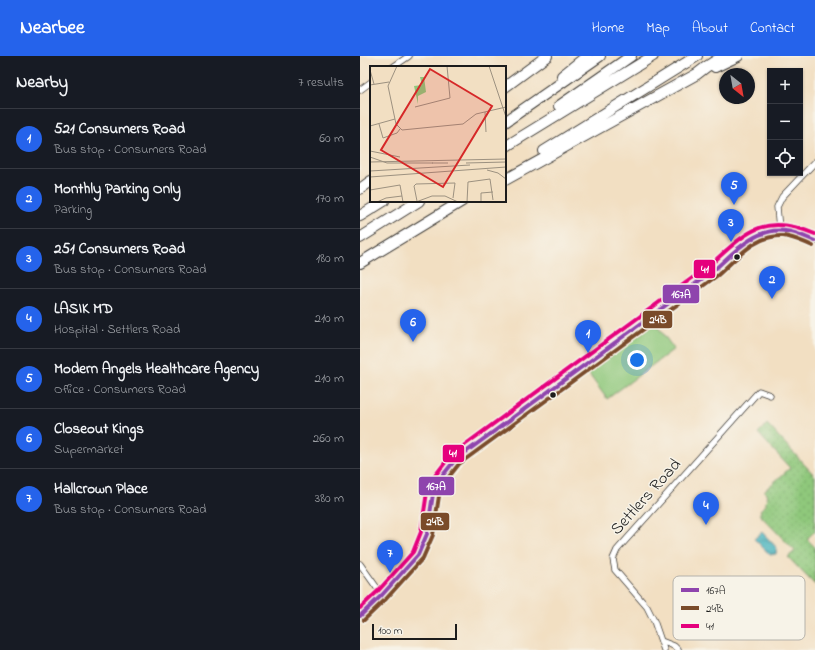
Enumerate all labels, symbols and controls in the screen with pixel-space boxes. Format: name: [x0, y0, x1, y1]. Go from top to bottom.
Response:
text: Nearbee: [20, 15, 85, 42]
text: Home: [592, 18, 624, 39]
text: Map: [646, 18, 670, 39]
text: About: [692, 18, 728, 39]
text: Contact: [750, 18, 795, 39]
inset map: [370, 66, 506, 202]
north arrow: [719, 68, 755, 104]
map controls: [767, 68, 803, 176]
button: +: [767, 68, 803, 104]
text: Nearby: [16, 70, 68, 95]
text: 7 results: [298, 73, 344, 92]
button: −: [767, 104, 803, 140]
text: 521 Consumers Road: [54, 118, 185, 140]
text: 1: [27, 129, 31, 148]
text: 60 m: [319, 129, 344, 148]
text: Bus stop · Consumers Road: [54, 140, 207, 159]
button: locate: [767, 140, 803, 176]
pin: 5: [721, 172, 747, 205]
text: Monthly Parking Only: [54, 178, 181, 200]
text: 2: [26, 189, 32, 208]
text: 170 m: [316, 189, 344, 208]
text: Parking: [54, 200, 92, 219]
pin: 3: [718, 209, 744, 242]
text: 251 Consumers Road: [54, 238, 185, 260]
text: 3: [26, 249, 32, 268]
text: 180 m: [316, 249, 344, 268]
unlabelled marker: [732, 252, 742, 262]
line badge: 41: [693, 259, 716, 279]
text: Bus stop · Consumers Road: [54, 260, 207, 279]
text: 41: [700, 262, 710, 278]
pin: 2: [759, 266, 785, 299]
line badge: 167A: [662, 284, 700, 304]
text: 167A: [671, 287, 691, 303]
text: LASIK MD: [54, 298, 113, 320]
text: 4: [26, 309, 32, 328]
text: 210 m: [314, 309, 344, 328]
pin: 6: [400, 309, 426, 342]
line badge: 24B: [642, 310, 673, 329]
text: 24B: [648, 312, 667, 328]
text: Hospital · Settlers Road: [54, 320, 180, 339]
pin: 1: [575, 320, 601, 353]
your location: [627, 350, 647, 370]
text: Modern Angels Healthcare Agency: [54, 358, 259, 380]
text: 5: [25, 369, 33, 388]
text: 210 m: [314, 369, 344, 388]
text: Office · Consumers Road: [54, 380, 186, 399]
unlabelled marker: [548, 390, 558, 400]
text: Closeout Kings: [54, 418, 144, 440]
text: 6: [26, 429, 32, 448]
text: 260 m: [313, 429, 344, 448]
text: Supermarket: [54, 440, 124, 459]
line badge: 41: [442, 444, 465, 463]
text: 41: [448, 446, 458, 462]
street label: Settlers Road: [605, 453, 688, 541]
line badge: 167A: [418, 476, 455, 496]
text: Hallcrown Place: [54, 478, 148, 500]
text: 167A: [426, 479, 446, 495]
text: 7: [26, 489, 32, 508]
text: 380 m: [315, 489, 344, 508]
pin: 4: [693, 492, 719, 525]
text: Bus stop · Consumers Road: [54, 500, 207, 519]
line badge: 24B: [420, 512, 450, 531]
text: 24B: [425, 514, 444, 530]
pin: 7: [377, 540, 403, 573]
legend: [673, 576, 805, 640]
text: 167A: [706, 583, 726, 599]
text: 24B: [706, 601, 724, 617]
text: 41: [706, 619, 715, 635]
scale bar: [372, 622, 457, 641]
text: 100 m: [378, 623, 402, 639]

